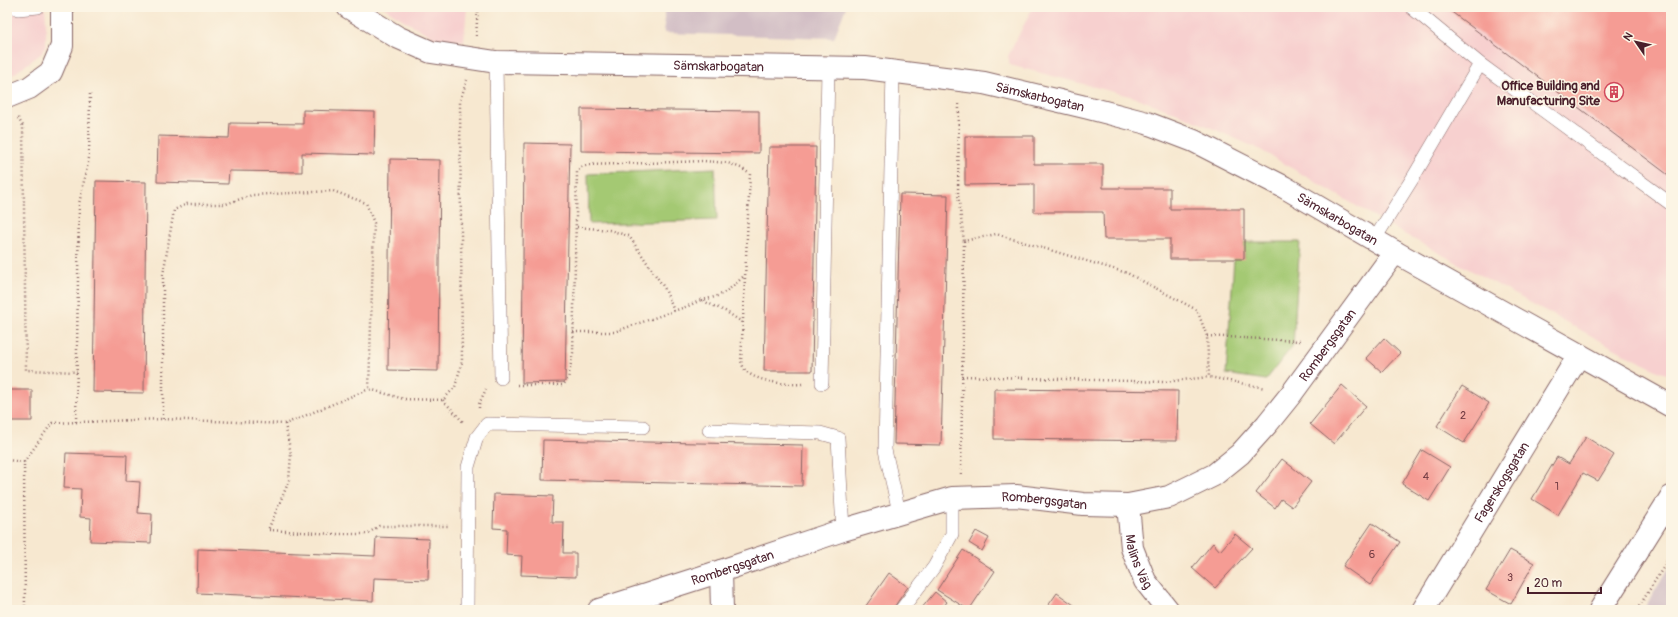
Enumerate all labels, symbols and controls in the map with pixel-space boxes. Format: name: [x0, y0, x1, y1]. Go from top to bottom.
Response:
north arrow: [1616, 22, 1656, 62]
text: N: [1621, 30, 1636, 43]
street label: Sämskarbogatan: [673, 58, 764, 75]
place label: Office Building and Manufacturing Site: [1497, 78, 1601, 109]
street label: Sämskarbogatan: [994, 79, 1086, 116]
building icon: Office Building and Manufacturing Site: [1603, 81, 1625, 103]
street label: Sämskarbogatan: [1294, 190, 1381, 249]
street label: Rombergsgatan: [1296, 306, 1360, 385]
house number: 2: [1460, 409, 1466, 422]
street label: Fagerskogsgatan: [1471, 439, 1533, 526]
house number: 4: [1423, 470, 1430, 483]
house number: 1: [1555, 480, 1559, 493]
street label: Rombergsgatan: [1001, 489, 1087, 513]
street label: Malins Väg: [1122, 534, 1156, 593]
street label: Rombergsgatan: [689, 547, 776, 589]
house number: 6: [1369, 548, 1375, 561]
scale bar: [1528, 569, 1601, 595]
house number: 3: [1507, 571, 1513, 584]
text: 20 m: [1534, 576, 1563, 591]

